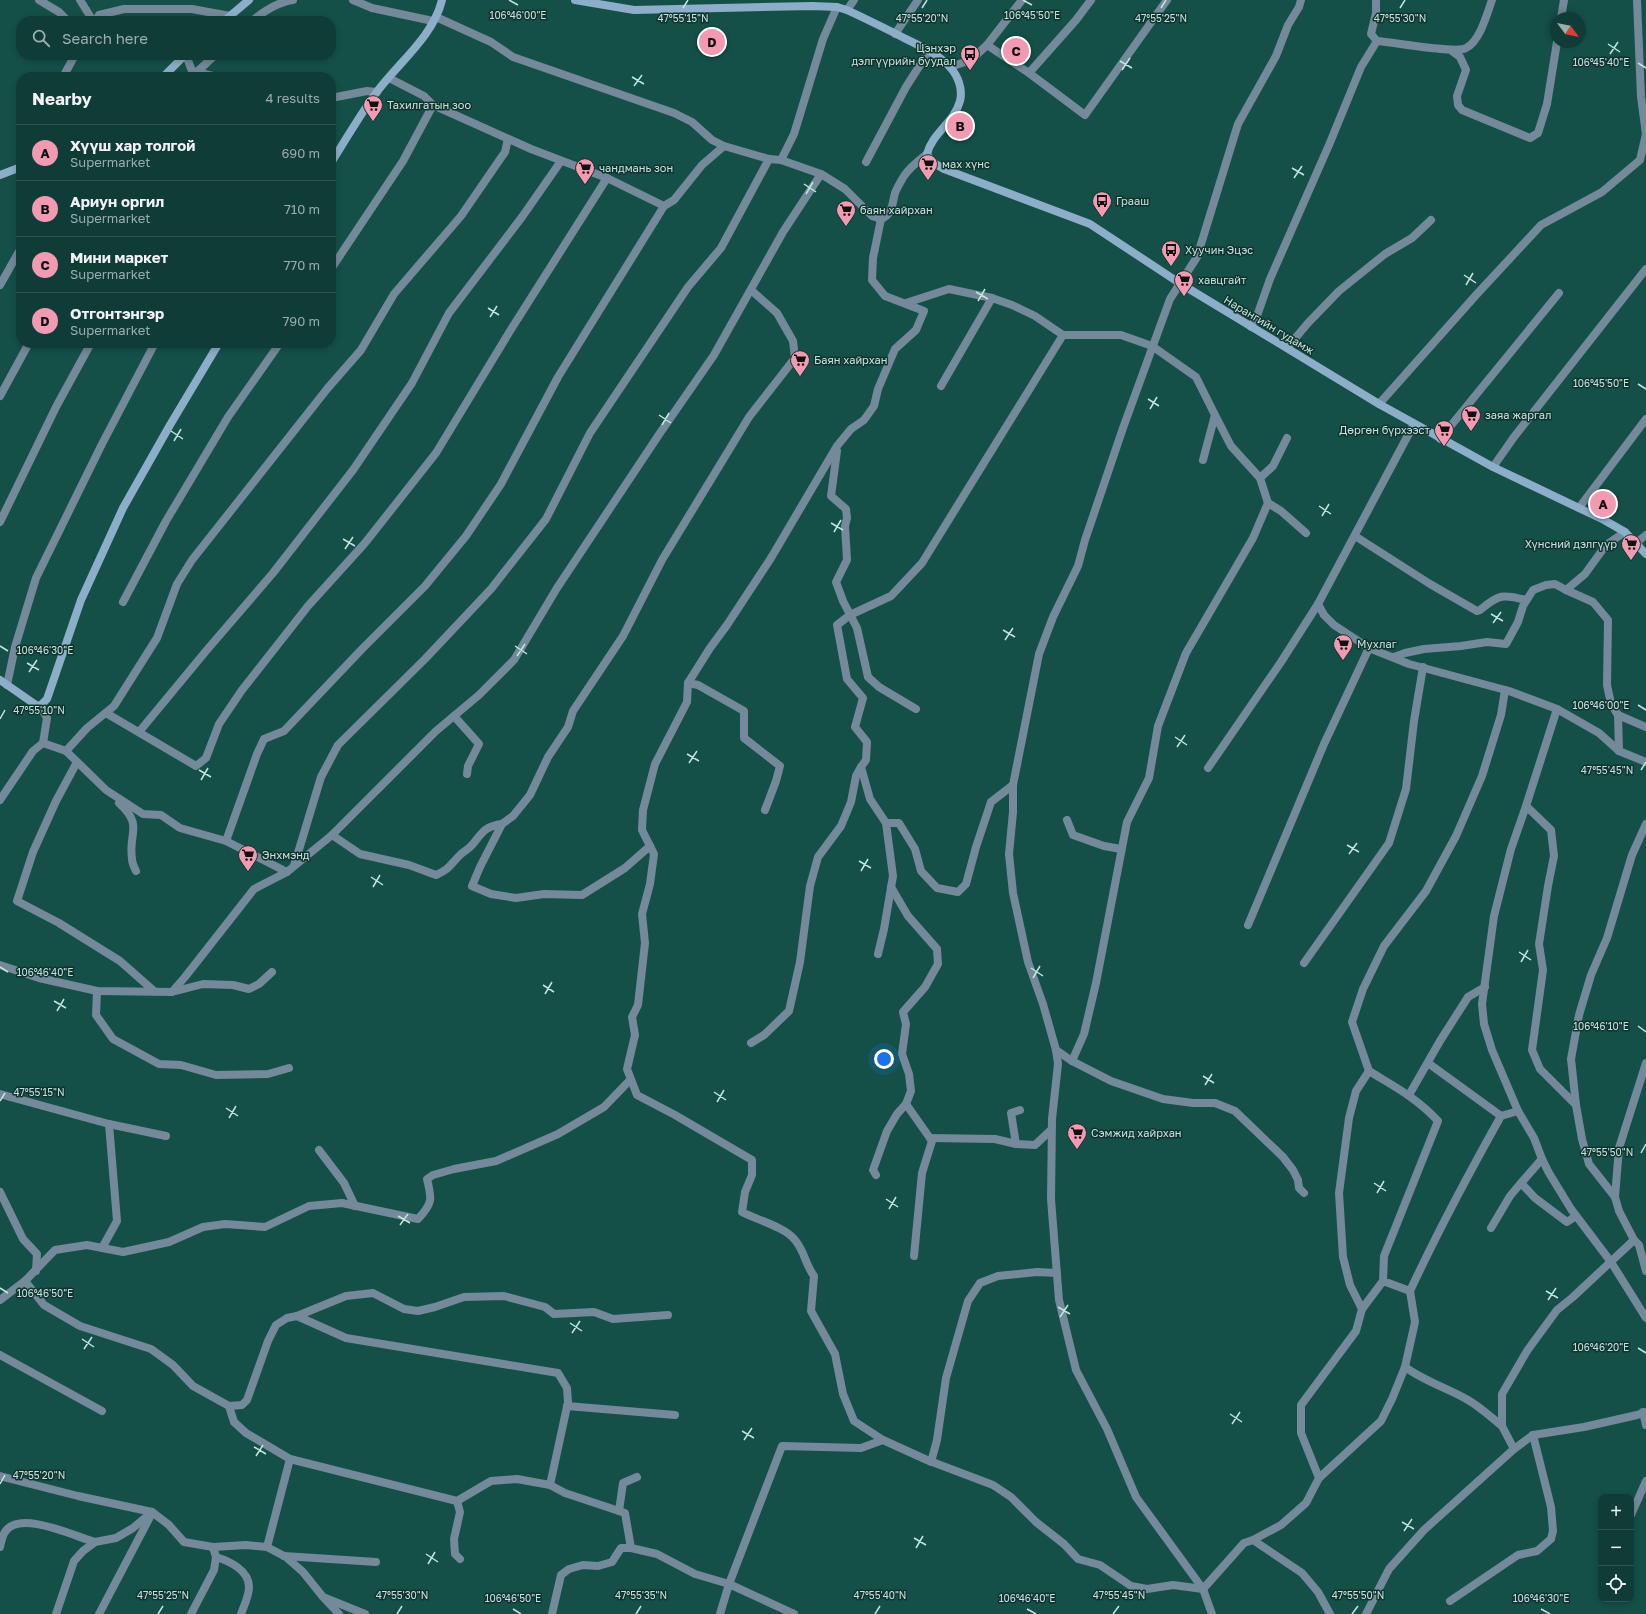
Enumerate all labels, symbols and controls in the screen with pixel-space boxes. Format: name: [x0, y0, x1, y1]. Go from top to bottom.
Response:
text: 106°46'00"E: [490, 9, 546, 21]
text: 106°45'50"E: [1004, 9, 1060, 21]
text: 47°55'15"N: [657, 12, 709, 24]
text: 47°55'20"N: [896, 12, 948, 24]
text: 47°55'25"N: [1135, 12, 1187, 24]
text: 47°55'30"N: [1374, 12, 1426, 24]
north arrow: [1550, 12, 1586, 48]
search box: [16, 16, 336, 60]
icon: search: [30, 27, 52, 49]
pin: D: [699, 27, 725, 57]
text: Search here: [62, 29, 148, 47]
pin: C: [1003, 36, 1029, 66]
place label: Цэнхэр дэлгүүрийн буудал: [851, 41, 956, 68]
bus stop icon: Цэнхэр дэлгүүрийн буудал: [959, 43, 981, 71]
text: 106°45'40"E: [1573, 56, 1629, 68]
text: Nearby: [32, 88, 92, 109]
text: 4 results: [266, 90, 320, 106]
supermarket icon: Тахилгатын зоо: [362, 94, 384, 122]
place label: Тахилгатын зоо: [387, 98, 471, 111]
pin: B: [947, 111, 973, 141]
text: Хүүш хар толгой: [70, 136, 196, 154]
text: A: [40, 145, 50, 161]
text: 690 m: [281, 145, 320, 161]
supermarket icon: мах хүнс: [917, 153, 939, 181]
text: Supermarket: [70, 154, 151, 170]
supermarket icon: чандмань зон: [574, 157, 596, 185]
place label: мах хүнс: [942, 157, 990, 171]
place label: чандмань зон: [599, 161, 673, 174]
bus stop icon: Грааш: [1091, 190, 1113, 218]
text: Ариун оргил: [70, 192, 164, 210]
place label: Грааш: [1116, 194, 1149, 207]
supermarket icon: баян хайрхан: [835, 199, 857, 227]
text: B: [40, 201, 50, 217]
text: 710 m: [284, 201, 320, 217]
place label: баян хайрхан: [860, 203, 933, 216]
text: Supermarket: [70, 210, 151, 226]
bus stop icon: Хуучин Эцэс: [1160, 239, 1182, 267]
place label: Хуучин Эцэс: [1185, 243, 1253, 256]
text: Мини маркет: [70, 248, 168, 266]
text: C: [40, 257, 50, 273]
text: 770 m: [283, 257, 320, 273]
text: Supermarket: [70, 266, 151, 282]
supermarket icon: хавцгайт: [1173, 269, 1195, 297]
place label: хавцгайт: [1198, 273, 1247, 286]
street label: Нарангийн гудамж: [1222, 292, 1317, 357]
text: Отгонтэнгэр: [70, 304, 164, 322]
text: D: [40, 313, 50, 329]
text: 790 m: [282, 313, 320, 329]
text: Supermarket: [70, 322, 151, 338]
supermarket icon: Баян хайрхан: [789, 349, 811, 377]
place label: Баян хайрхан: [814, 353, 888, 366]
text: 106°45'50"E: [1573, 377, 1629, 389]
supermarket icon: заяа жаргал: [1460, 404, 1482, 432]
place label: заяа жаргал: [1485, 408, 1551, 421]
supermarket icon: Дөргөн бүрхээст: [1433, 419, 1455, 447]
place label: Дөргөн бүрхээст: [1339, 423, 1431, 437]
pin: A: [1590, 489, 1616, 519]
supermarket icon: Хүнсний дэлгүүр: [1620, 533, 1642, 561]
place label: Хүнсний дэлгүүр: [1525, 537, 1617, 551]
supermarket icon: Мухлаг: [1332, 633, 1354, 661]
place label: Мухлаг: [1357, 637, 1397, 650]
text: 106°46'30"E: [17, 644, 73, 656]
text: 106°46'00"E: [1573, 699, 1629, 711]
text: 47°55'10"N: [13, 704, 65, 716]
text: 47°55'45"N: [1581, 764, 1633, 776]
supermarket icon: Энхмэнд: [237, 844, 259, 872]
place label: Энхмэнд: [262, 848, 310, 861]
text: 106°46'40"E: [17, 966, 73, 978]
text: 106°46'10"E: [1573, 1020, 1629, 1032]
your location: [874, 1049, 894, 1069]
text: 47°55'15"N: [13, 1086, 65, 1098]
supermarket icon: Сэмжид хайрхан: [1066, 1122, 1088, 1150]
place label: Сэмжид хайрхан: [1091, 1126, 1182, 1139]
text: 47°55'50"N: [1581, 1146, 1633, 1158]
text: 106°46'50"E: [17, 1287, 73, 1299]
text: 106°46'20"E: [1573, 1341, 1629, 1353]
text: 47°55'20"N: [13, 1469, 65, 1481]
map controls: [1598, 1494, 1634, 1602]
button: +: [1598, 1494, 1634, 1530]
button: −: [1598, 1530, 1634, 1566]
button: locate: [1598, 1566, 1634, 1602]
text: 47°55'25"N: [137, 1589, 189, 1601]
text: 47°55'30"N: [376, 1589, 428, 1601]
text: 47°55'35"N: [615, 1589, 667, 1601]
text: 47°55'40"N: [854, 1589, 906, 1601]
text: 47°55'45"N: [1093, 1589, 1145, 1601]
text: 47°55'50"N: [1332, 1589, 1384, 1601]
text: 106°46'50"E: [485, 1592, 541, 1604]
text: 106°46'40"E: [999, 1592, 1055, 1604]
text: 106°46'30"E: [1513, 1592, 1569, 1604]

